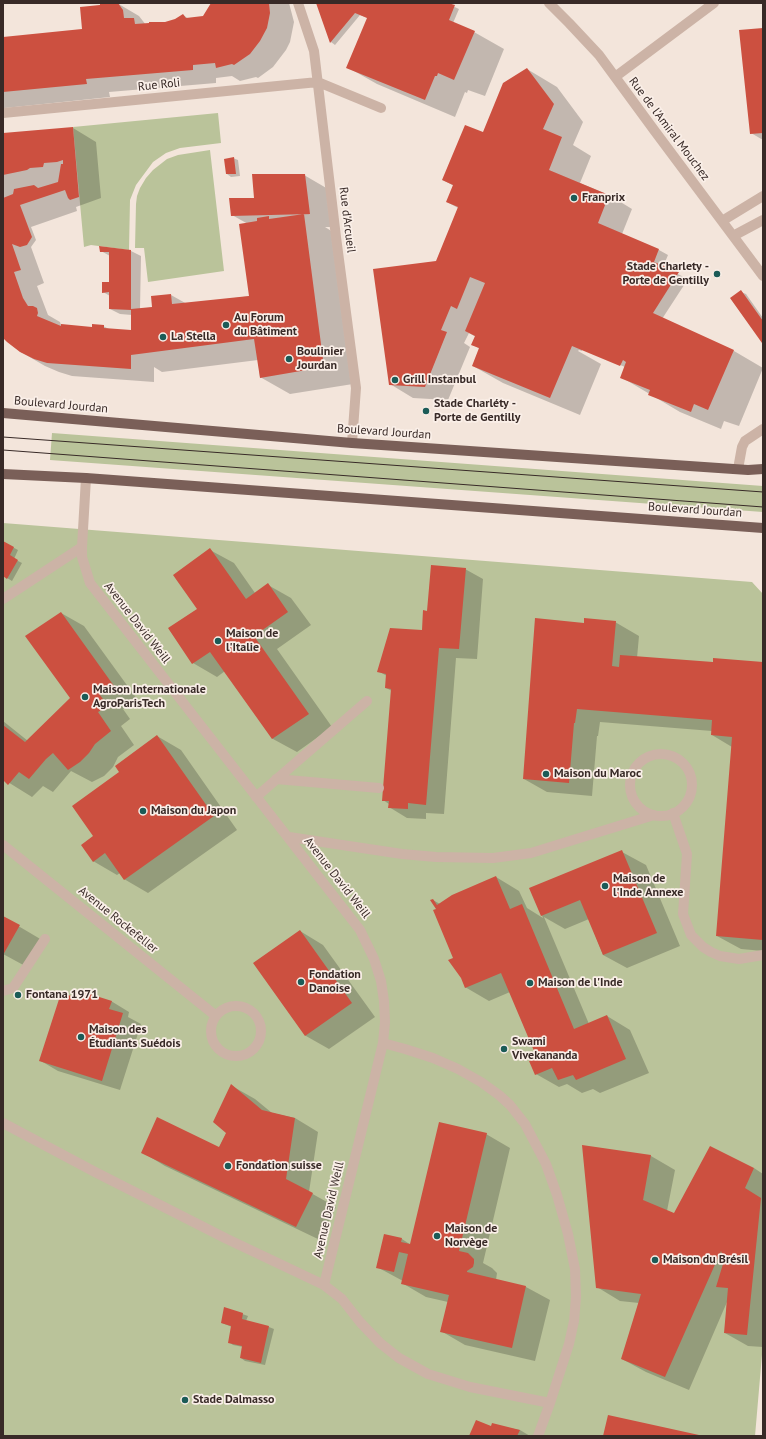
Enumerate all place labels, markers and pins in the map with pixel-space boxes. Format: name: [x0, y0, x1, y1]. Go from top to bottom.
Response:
place label: Franprix: [582, 191, 625, 205]
marker: Franprix: [569, 193, 579, 203]
place label: Stade Charlety - Porte de Gentilly: [623, 260, 709, 288]
marker: Stade Charlety - Porte de Gentilly: [712, 269, 722, 279]
place label: Au Forum du Bâtiment: [234, 311, 297, 339]
marker: Au Forum du Bâtiment: [221, 320, 231, 330]
place label: La Stella: [171, 330, 216, 344]
marker: La Stella: [158, 332, 168, 342]
place label: Boulinier Jourdan: [297, 345, 344, 373]
marker: Boulinier Jourdan: [284, 354, 294, 364]
place label: Grill Instanbul: [403, 373, 476, 387]
marker: Grill Instanbul: [390, 375, 400, 385]
place label: Stade Charléty - Porte de Gentilly: [434, 397, 520, 425]
marker: Stade Charléty - Porte de Gentilly: [421, 406, 431, 416]
place label: Maison de l'Italie: [226, 627, 278, 655]
marker: Maison de l'Italie: [213, 636, 223, 646]
place label: Maison Internationale AgroParisTech: [93, 683, 206, 711]
marker: Maison Internationale AgroParisTech: [80, 692, 90, 702]
place label: Maison du Maroc: [554, 767, 641, 781]
marker: Maison du Maroc: [541, 769, 551, 779]
place label: Maison du Japon: [151, 804, 236, 818]
marker: Maison du Japon: [138, 806, 148, 816]
place label: Maison de l'Inde Annexe: [613, 872, 683, 900]
marker: Maison de l'Inde Annexe: [600, 881, 610, 891]
place label: Fondation Danoise: [309, 968, 361, 996]
place label: Maison de l'Inde: [538, 976, 623, 990]
marker: Fondation Danoise: [296, 977, 306, 987]
marker: Maison de l'Inde: [525, 978, 535, 988]
place label: Fontana 1971: [26, 988, 98, 1002]
marker: Fontana 1971: [13, 990, 23, 1000]
place label: Maison des Étudiants Suédois: [89, 1023, 180, 1051]
marker: Maison des Étudiants Suédois: [76, 1032, 86, 1042]
place label: Swami Vivekananda: [512, 1035, 577, 1063]
marker: Swami Vivekananda: [499, 1044, 509, 1054]
place label: Fondation suisse: [236, 1159, 322, 1173]
marker: Fondation suisse: [223, 1161, 233, 1171]
place label: Maison de Norvège: [445, 1222, 497, 1250]
marker: Maison de Norvège: [432, 1231, 442, 1241]
place label: Maison du Brésil: [663, 1253, 748, 1267]
marker: Maison du Brésil: [650, 1255, 660, 1265]
place label: Stade Dalmasso: [193, 1393, 275, 1407]
marker: Stade Dalmasso: [180, 1395, 190, 1405]

